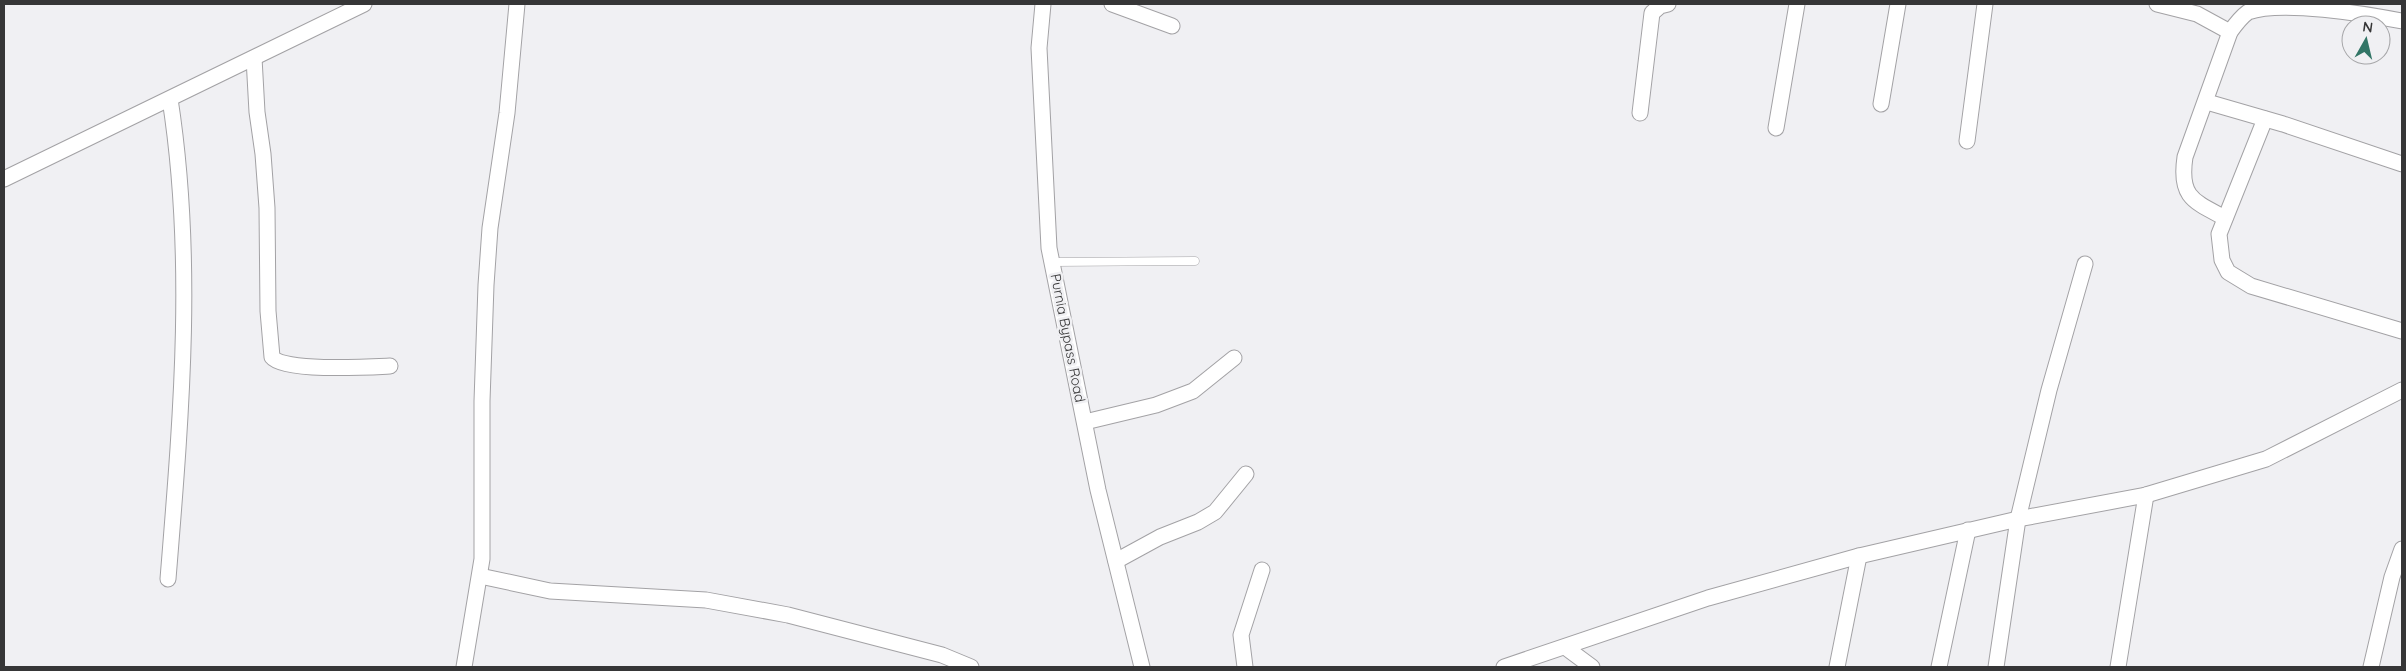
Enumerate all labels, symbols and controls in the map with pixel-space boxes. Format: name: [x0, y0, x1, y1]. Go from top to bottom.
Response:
north arrow: [2341, 15, 2391, 65]
text: N: [2361, 17, 2374, 37]
street label: Purnia Bypass Road: [1047, 272, 1089, 404]

